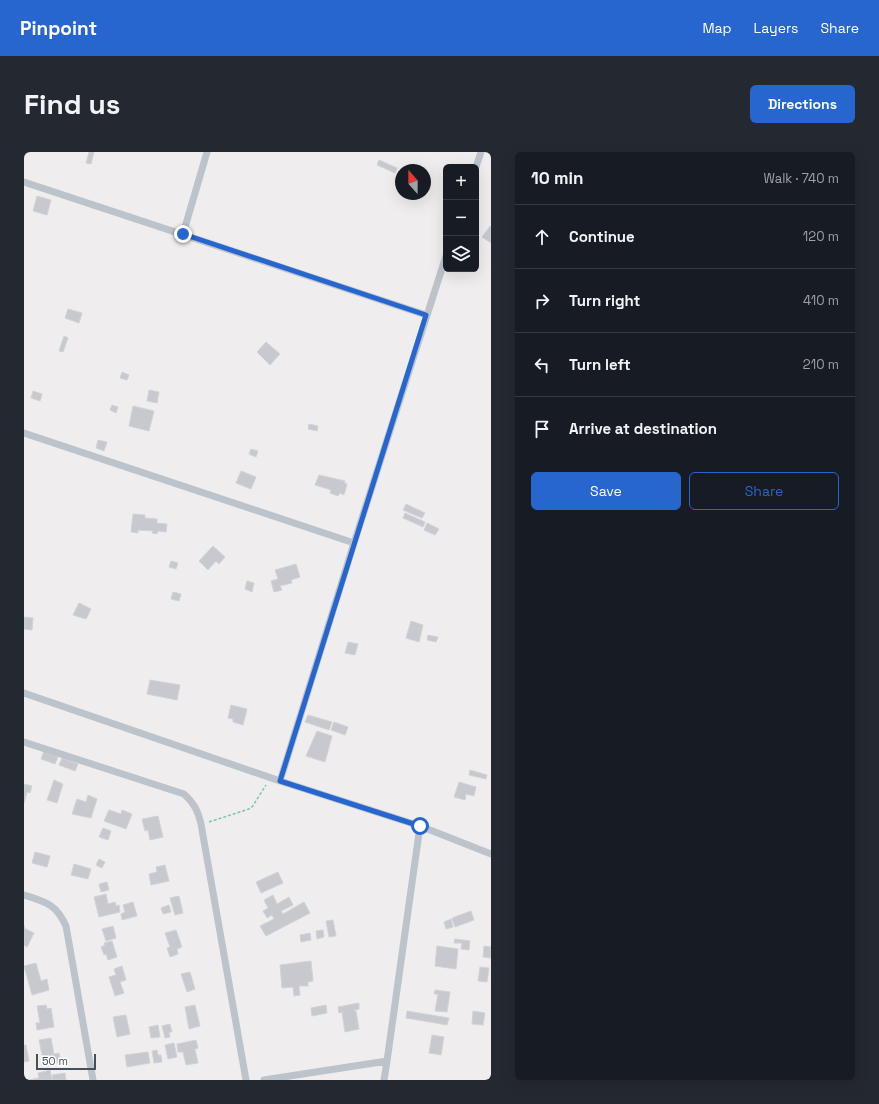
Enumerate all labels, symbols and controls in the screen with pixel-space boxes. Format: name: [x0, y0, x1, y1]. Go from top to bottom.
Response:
text: Pinpoint: [20, 16, 97, 41]
text: Map: [702, 19, 732, 37]
text: Layers: [754, 19, 798, 37]
text: Share: [820, 19, 859, 37]
button: Directions: [750, 85, 855, 123]
text: Find us: [24, 86, 121, 122]
north arrow: [395, 164, 431, 200]
map controls: [443, 164, 479, 272]
button: +: [443, 164, 479, 200]
text: 10 min: [531, 167, 584, 189]
text: Walk · 740 m: [763, 170, 839, 187]
button: −: [443, 200, 479, 236]
route end: [174, 225, 192, 243]
icon: ahead: [531, 226, 553, 248]
text: Continue: [569, 227, 635, 246]
text: 120 m: [803, 228, 839, 245]
button: layers: [443, 236, 479, 272]
icon: right: [531, 290, 553, 312]
text: Turn right: [569, 291, 640, 310]
text: 410 m: [803, 292, 839, 309]
icon: left: [531, 354, 553, 376]
text: Turn left: [569, 355, 631, 374]
text: 210 m: [803, 356, 839, 373]
icon: arrive: [531, 418, 553, 440]
text: Arrive at destination: [569, 419, 717, 438]
button: Save: [531, 472, 681, 510]
button: Share: [689, 472, 839, 510]
route start: [411, 817, 429, 835]
scale bar: [36, 1052, 96, 1071]
text: 50 m: [42, 1054, 68, 1068]

